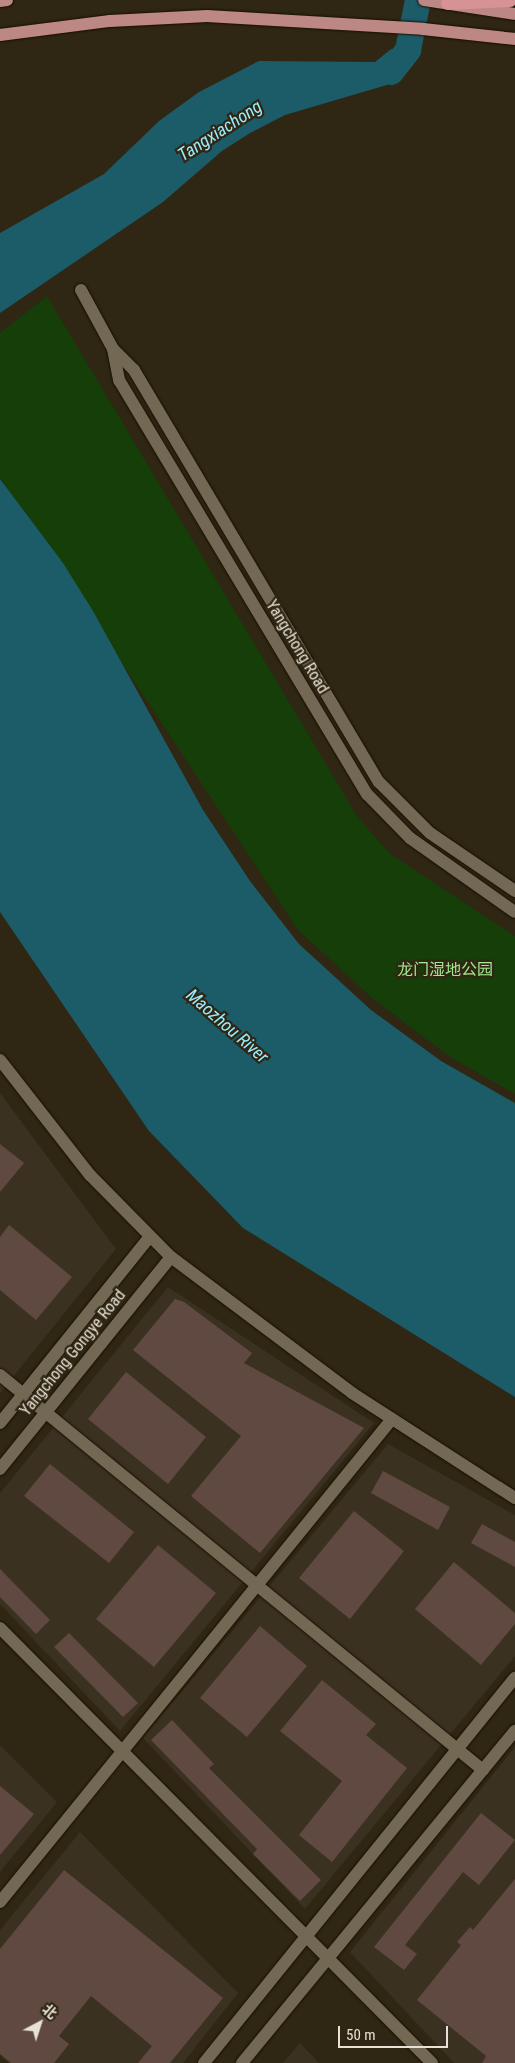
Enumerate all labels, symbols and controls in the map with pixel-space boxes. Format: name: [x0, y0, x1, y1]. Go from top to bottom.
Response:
water label: Tangxiachong: [174, 96, 266, 166]
street label: Yangchong Road: [262, 597, 332, 697]
park label: 龙门湿地公园: [397, 960, 493, 980]
water label: Maozhou River: [182, 984, 272, 1068]
street label: Yangchong Gongye Road: [16, 1286, 130, 1420]
north arrow: [15, 1998, 65, 2048]
text: 北: [39, 2001, 60, 2022]
scale bar: [340, 2016, 450, 2048]
text: 50 m: [346, 2026, 376, 2044]

